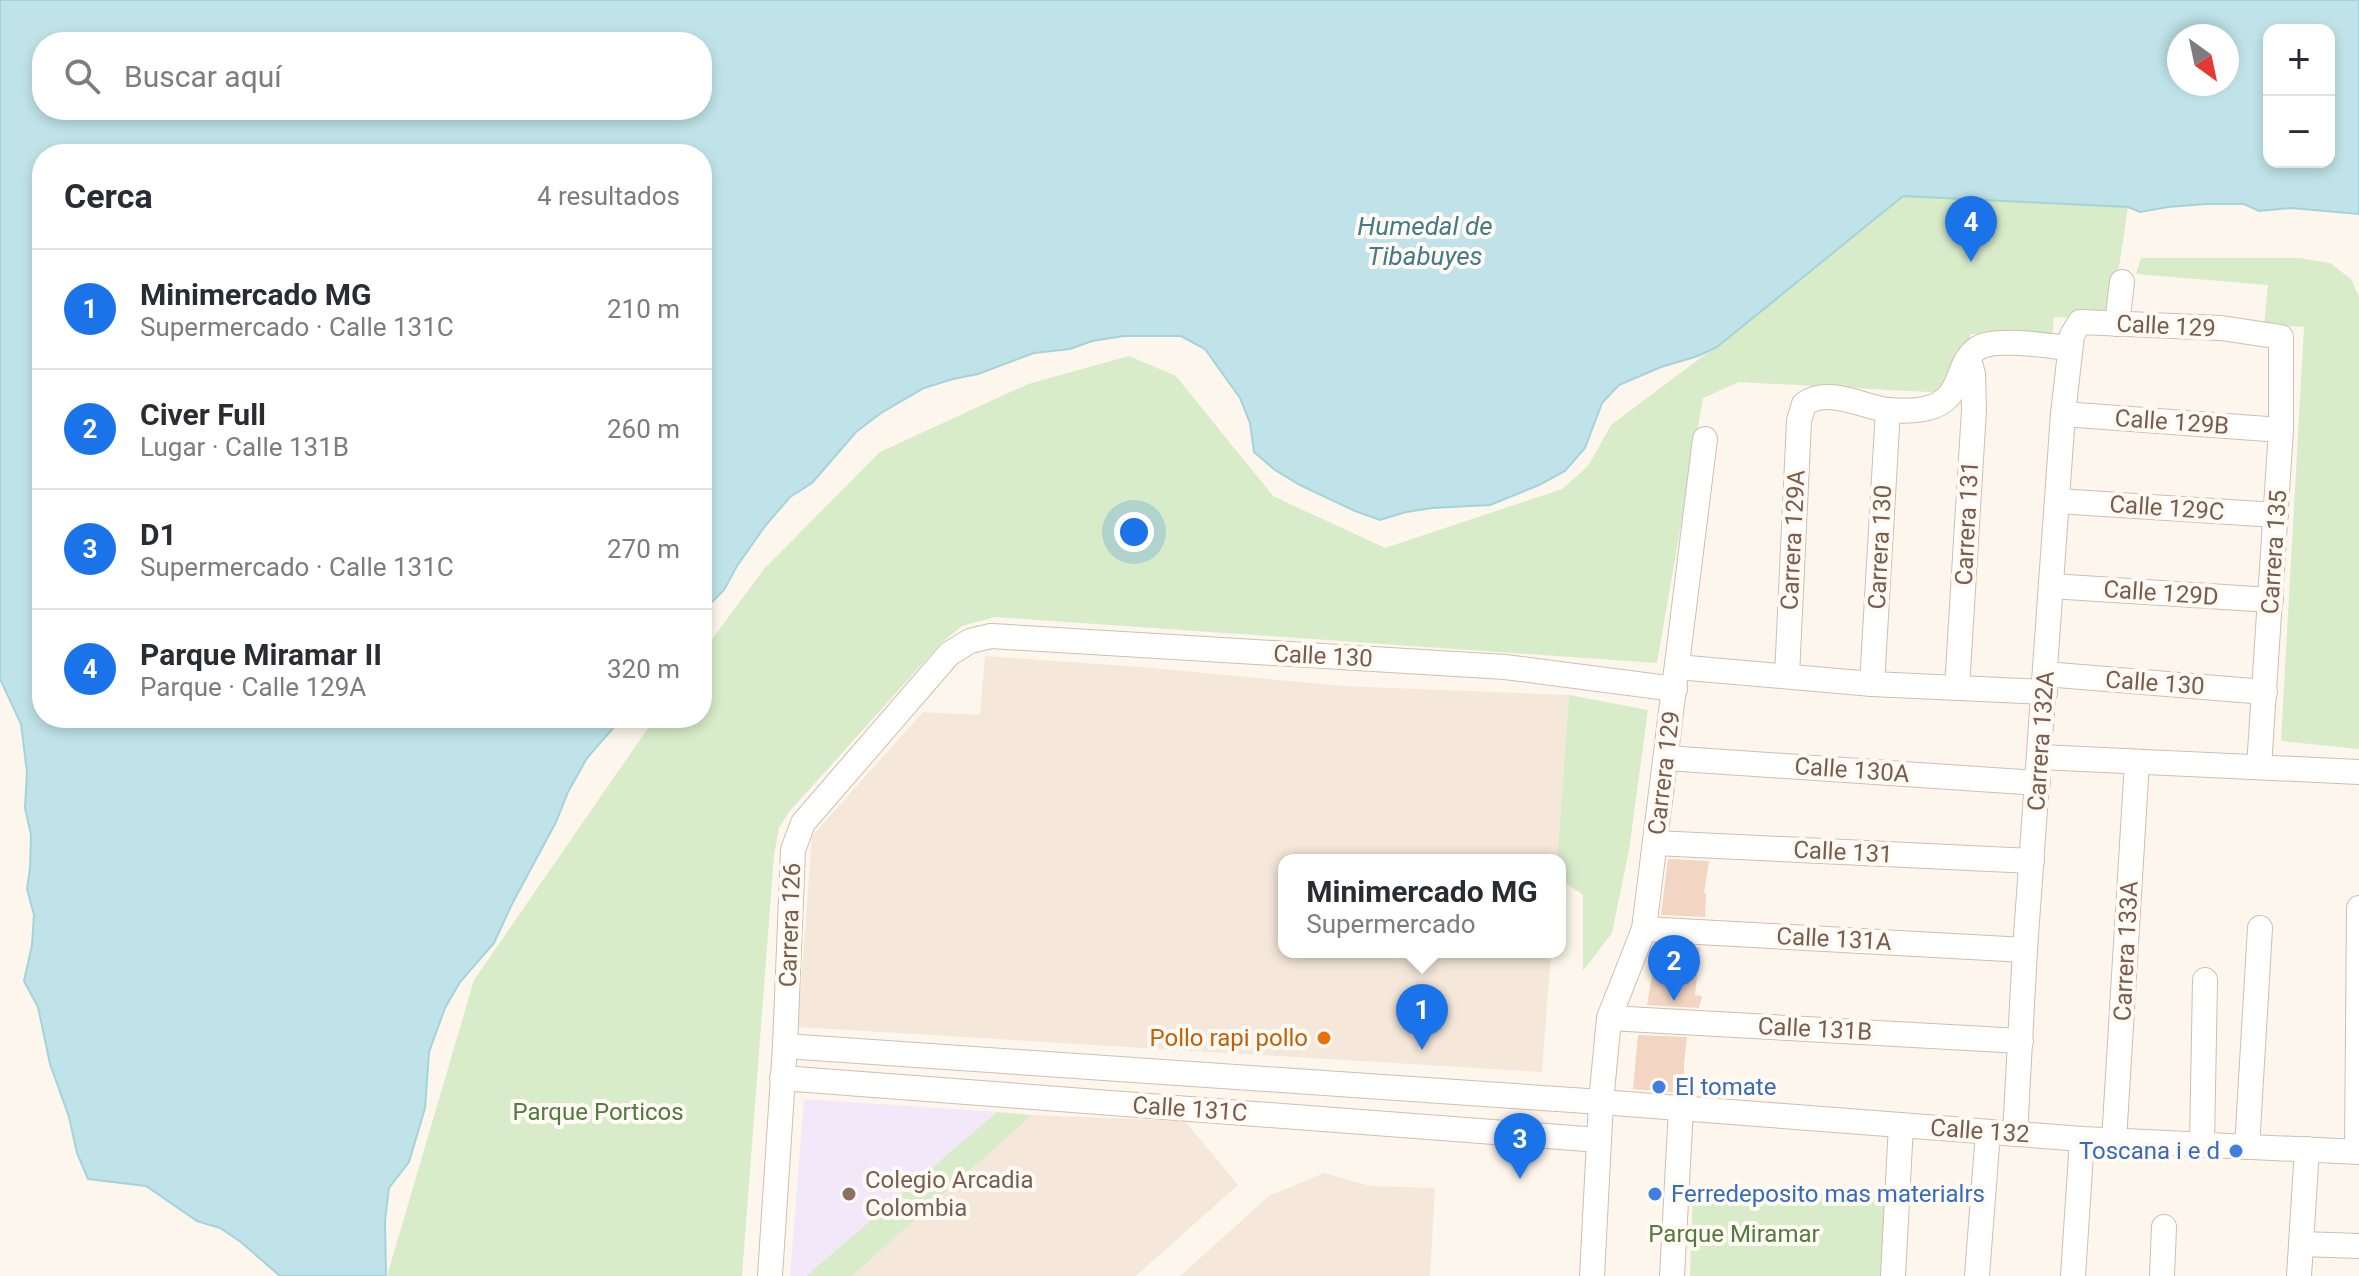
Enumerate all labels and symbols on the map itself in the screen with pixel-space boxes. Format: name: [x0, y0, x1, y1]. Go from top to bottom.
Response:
north arrow: [2167, 24, 2239, 96]
pin: 4: [1945, 196, 1997, 262]
water label: Humedal de Tibabuyes: [1357, 211, 1493, 271]
street label: Calle 129: [2116, 309, 2216, 343]
street label: Calle 129B: [2114, 404, 2230, 440]
street label: Carrera 131: [1950, 460, 1984, 586]
street label: Carrera 129A: [1775, 469, 1811, 611]
street label: Carrera 130: [1863, 484, 1897, 610]
street label: Carrera 135: [2256, 489, 2292, 615]
street label: Calle 129C: [2109, 490, 2225, 526]
your location: [1114, 512, 1154, 552]
street label: Calle 129D: [2103, 575, 2219, 611]
street label: Calle 130: [1273, 639, 1373, 673]
street label: Calle 130: [2104, 666, 2206, 700]
street label: Carrera 132A: [2022, 670, 2060, 812]
street label: Carrera 129: [1643, 709, 1685, 837]
street label: Calle 130A: [1794, 752, 1911, 788]
street label: Calle 131: [1793, 835, 1893, 869]
street label: Carrera 126: [774, 862, 806, 988]
street label: Carrera 133A: [2108, 880, 2144, 1022]
street label: Calle 131A: [1776, 922, 1893, 956]
pin: 2: [1648, 935, 1700, 1001]
pin: 1: [1396, 984, 1448, 1050]
street label: Calle 131B: [1757, 1012, 1873, 1046]
place label: Pollo rapi pollo: [1150, 1024, 1308, 1052]
marker: Pollo rapi pollo: [1315, 1029, 1333, 1047]
place label: El tomate: [1675, 1073, 1776, 1101]
marker: El tomate: [1650, 1078, 1668, 1096]
street label: Calle 131C: [1132, 1091, 1248, 1127]
park label: Parque Porticos: [512, 1098, 684, 1126]
pin: 3: [1494, 1113, 1546, 1179]
street label: Calle 132: [1929, 1114, 2031, 1148]
place label: Toscana i e d: [2079, 1137, 2220, 1165]
marker: Toscana i e d: [2227, 1142, 2245, 1160]
place label: Colegio Arcadia Colombia: [865, 1166, 1033, 1222]
place label: Ferredeposito mas materialrs: [1671, 1180, 1985, 1208]
marker: Colegio Arcadia Colombia: [840, 1185, 858, 1203]
marker: Ferredeposito mas materialrs: [1646, 1185, 1664, 1203]
park label: Parque Miramar: [1648, 1220, 1820, 1248]

